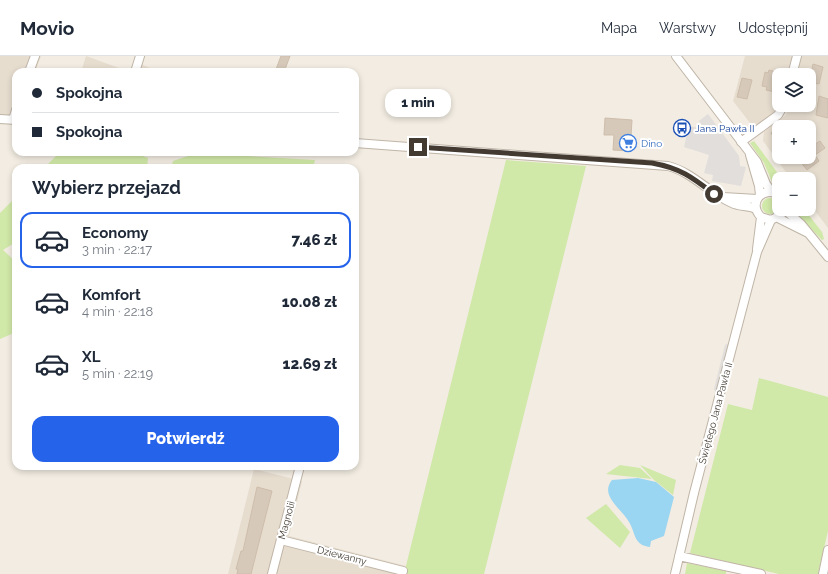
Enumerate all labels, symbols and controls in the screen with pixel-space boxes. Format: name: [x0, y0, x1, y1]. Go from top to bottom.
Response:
text: Movio: [20, 17, 74, 39]
text: Mapa: [601, 20, 637, 36]
text: Warstwy: [659, 20, 716, 36]
text: Udostępnij: [738, 20, 808, 36]
map controls: [772, 68, 816, 216]
button: layers: [772, 68, 816, 112]
text: Spokojna: [56, 84, 122, 102]
callout: 1 min: [385, 89, 451, 117]
text: 1 min: [401, 95, 435, 110]
bus stop icon: Jana Pawła II: [672, 118, 692, 138]
button: +: [772, 120, 816, 164]
text: Spokojna: [56, 123, 122, 141]
place label: Jana Pawła II: [695, 123, 754, 134]
supermarket icon: Dino: [618, 133, 638, 153]
route end: [409, 138, 427, 156]
place label: Dino: [641, 138, 662, 149]
button: −: [772, 172, 816, 216]
text: Wybierz przejazd: [32, 177, 181, 198]
route start: [705, 185, 723, 203]
icon: car: [34, 222, 70, 258]
text: Economy: [82, 224, 149, 242]
text: 7.46 zł: [291, 231, 337, 249]
text: 3 min · 22:17: [82, 242, 152, 257]
icon: car: [34, 284, 70, 320]
text: Komfort: [82, 286, 141, 304]
text: 10.08 zł: [282, 293, 337, 311]
text: 4 min · 22:18: [82, 304, 153, 319]
icon: car: [34, 346, 70, 382]
text: XL: [82, 348, 100, 366]
text: 12.69 zł: [283, 355, 337, 373]
street label: Świętego Jana Pawła II: [697, 361, 734, 465]
text: 5 min · 22:19: [82, 366, 153, 381]
button: Potwierdź: [32, 416, 339, 462]
street label: Magnolii: [276, 500, 297, 540]
street label: Dziewanny: [316, 544, 368, 567]

